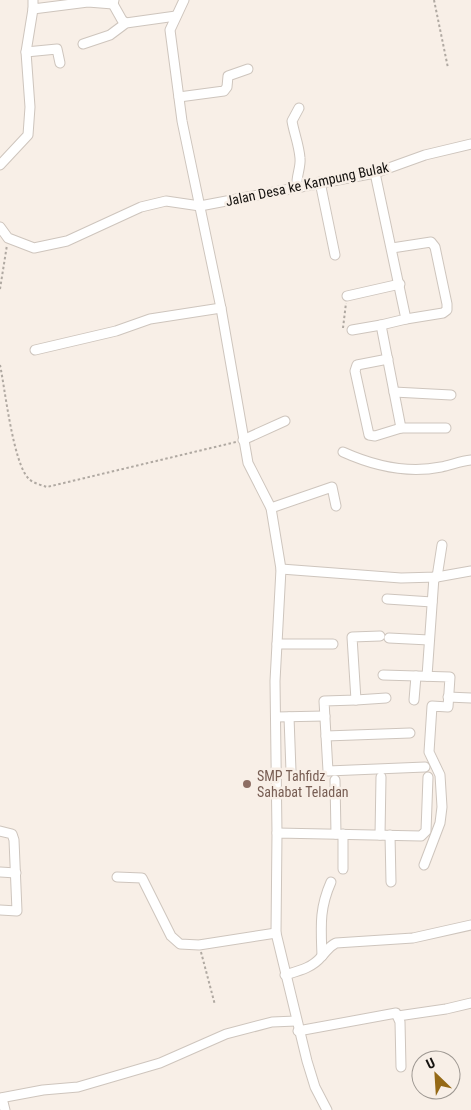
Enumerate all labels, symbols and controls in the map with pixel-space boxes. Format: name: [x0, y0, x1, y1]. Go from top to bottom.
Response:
street label: Jalan Desa ke Kampung Bulak: [224, 159, 391, 209]
place label: SMP Tahfidz Sahabat Teladan: [257, 768, 349, 800]
marker: SMP Tahfidz Sahabat Teladan: [241, 778, 253, 790]
north arrow: [411, 1050, 461, 1100]
text: U: [423, 1054, 438, 1072]

